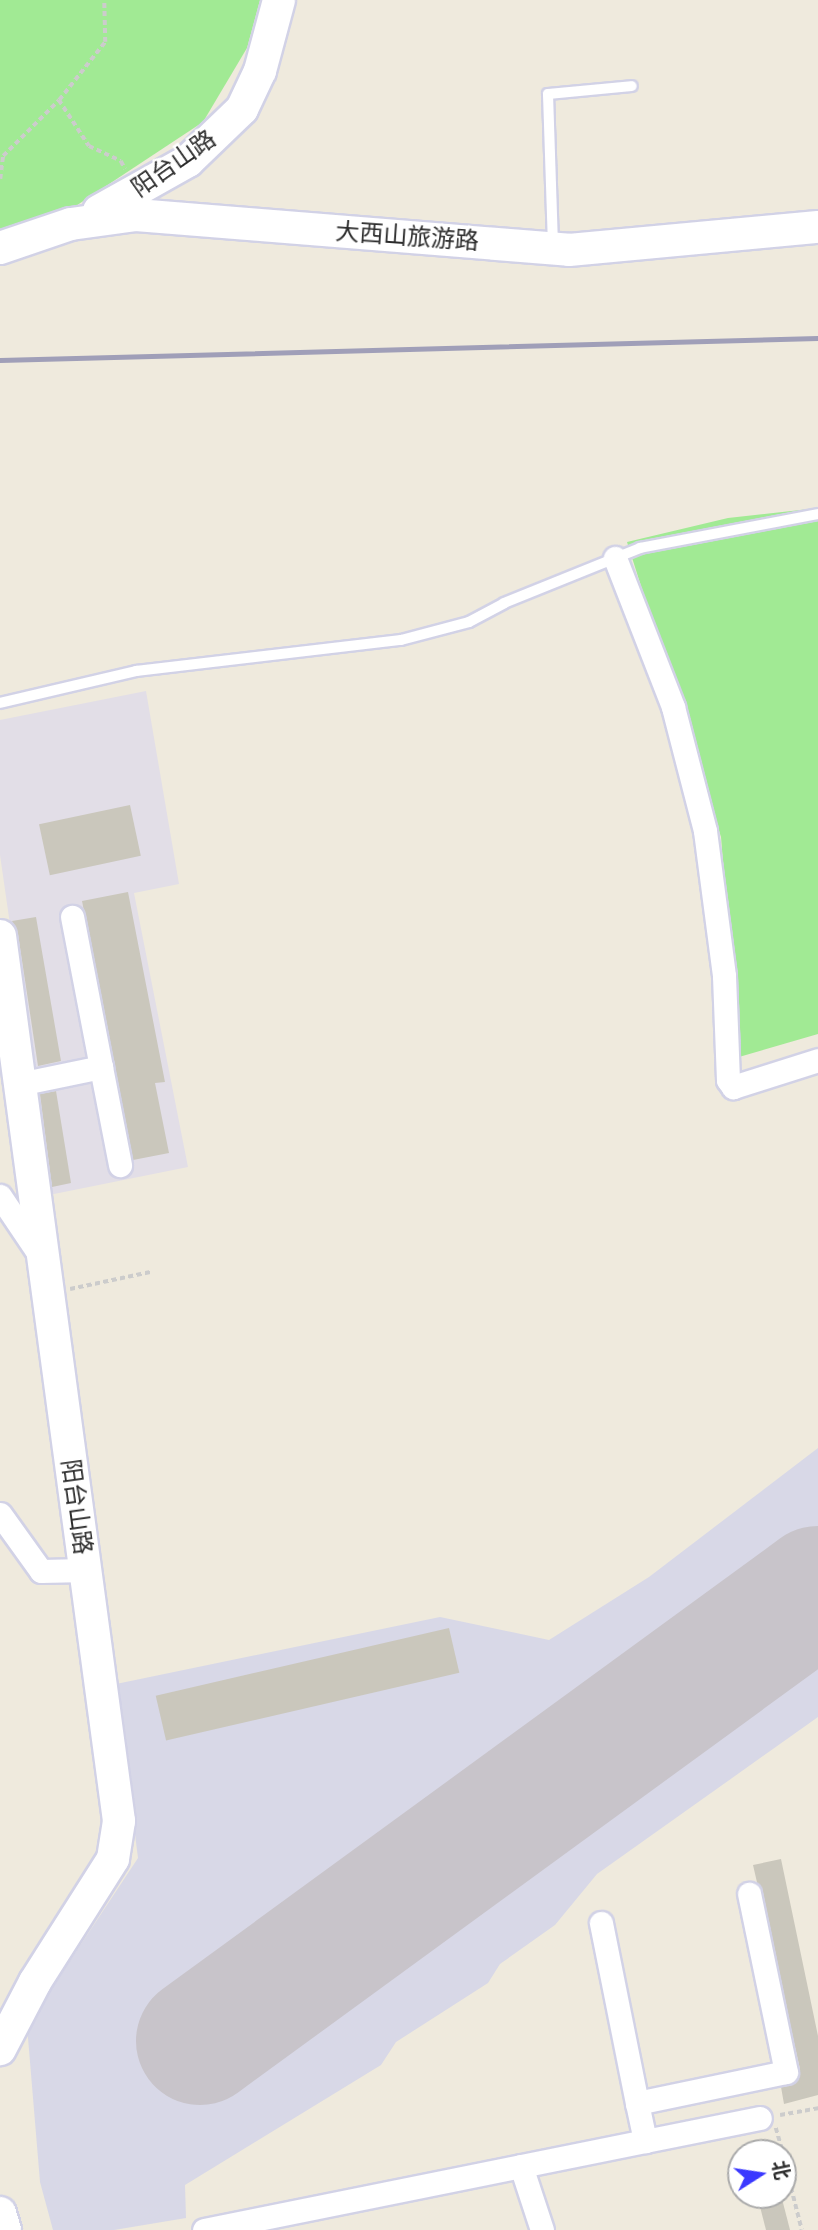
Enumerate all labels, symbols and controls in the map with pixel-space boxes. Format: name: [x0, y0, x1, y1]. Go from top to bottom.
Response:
street label: 阳台山路: [126, 125, 222, 203]
street label: 大西山旅游路: [334, 218, 480, 256]
street label: 阳台山路: [55, 1457, 97, 1557]
north arrow: [727, 2139, 797, 2209]
text: 北: [768, 2158, 793, 2182]

